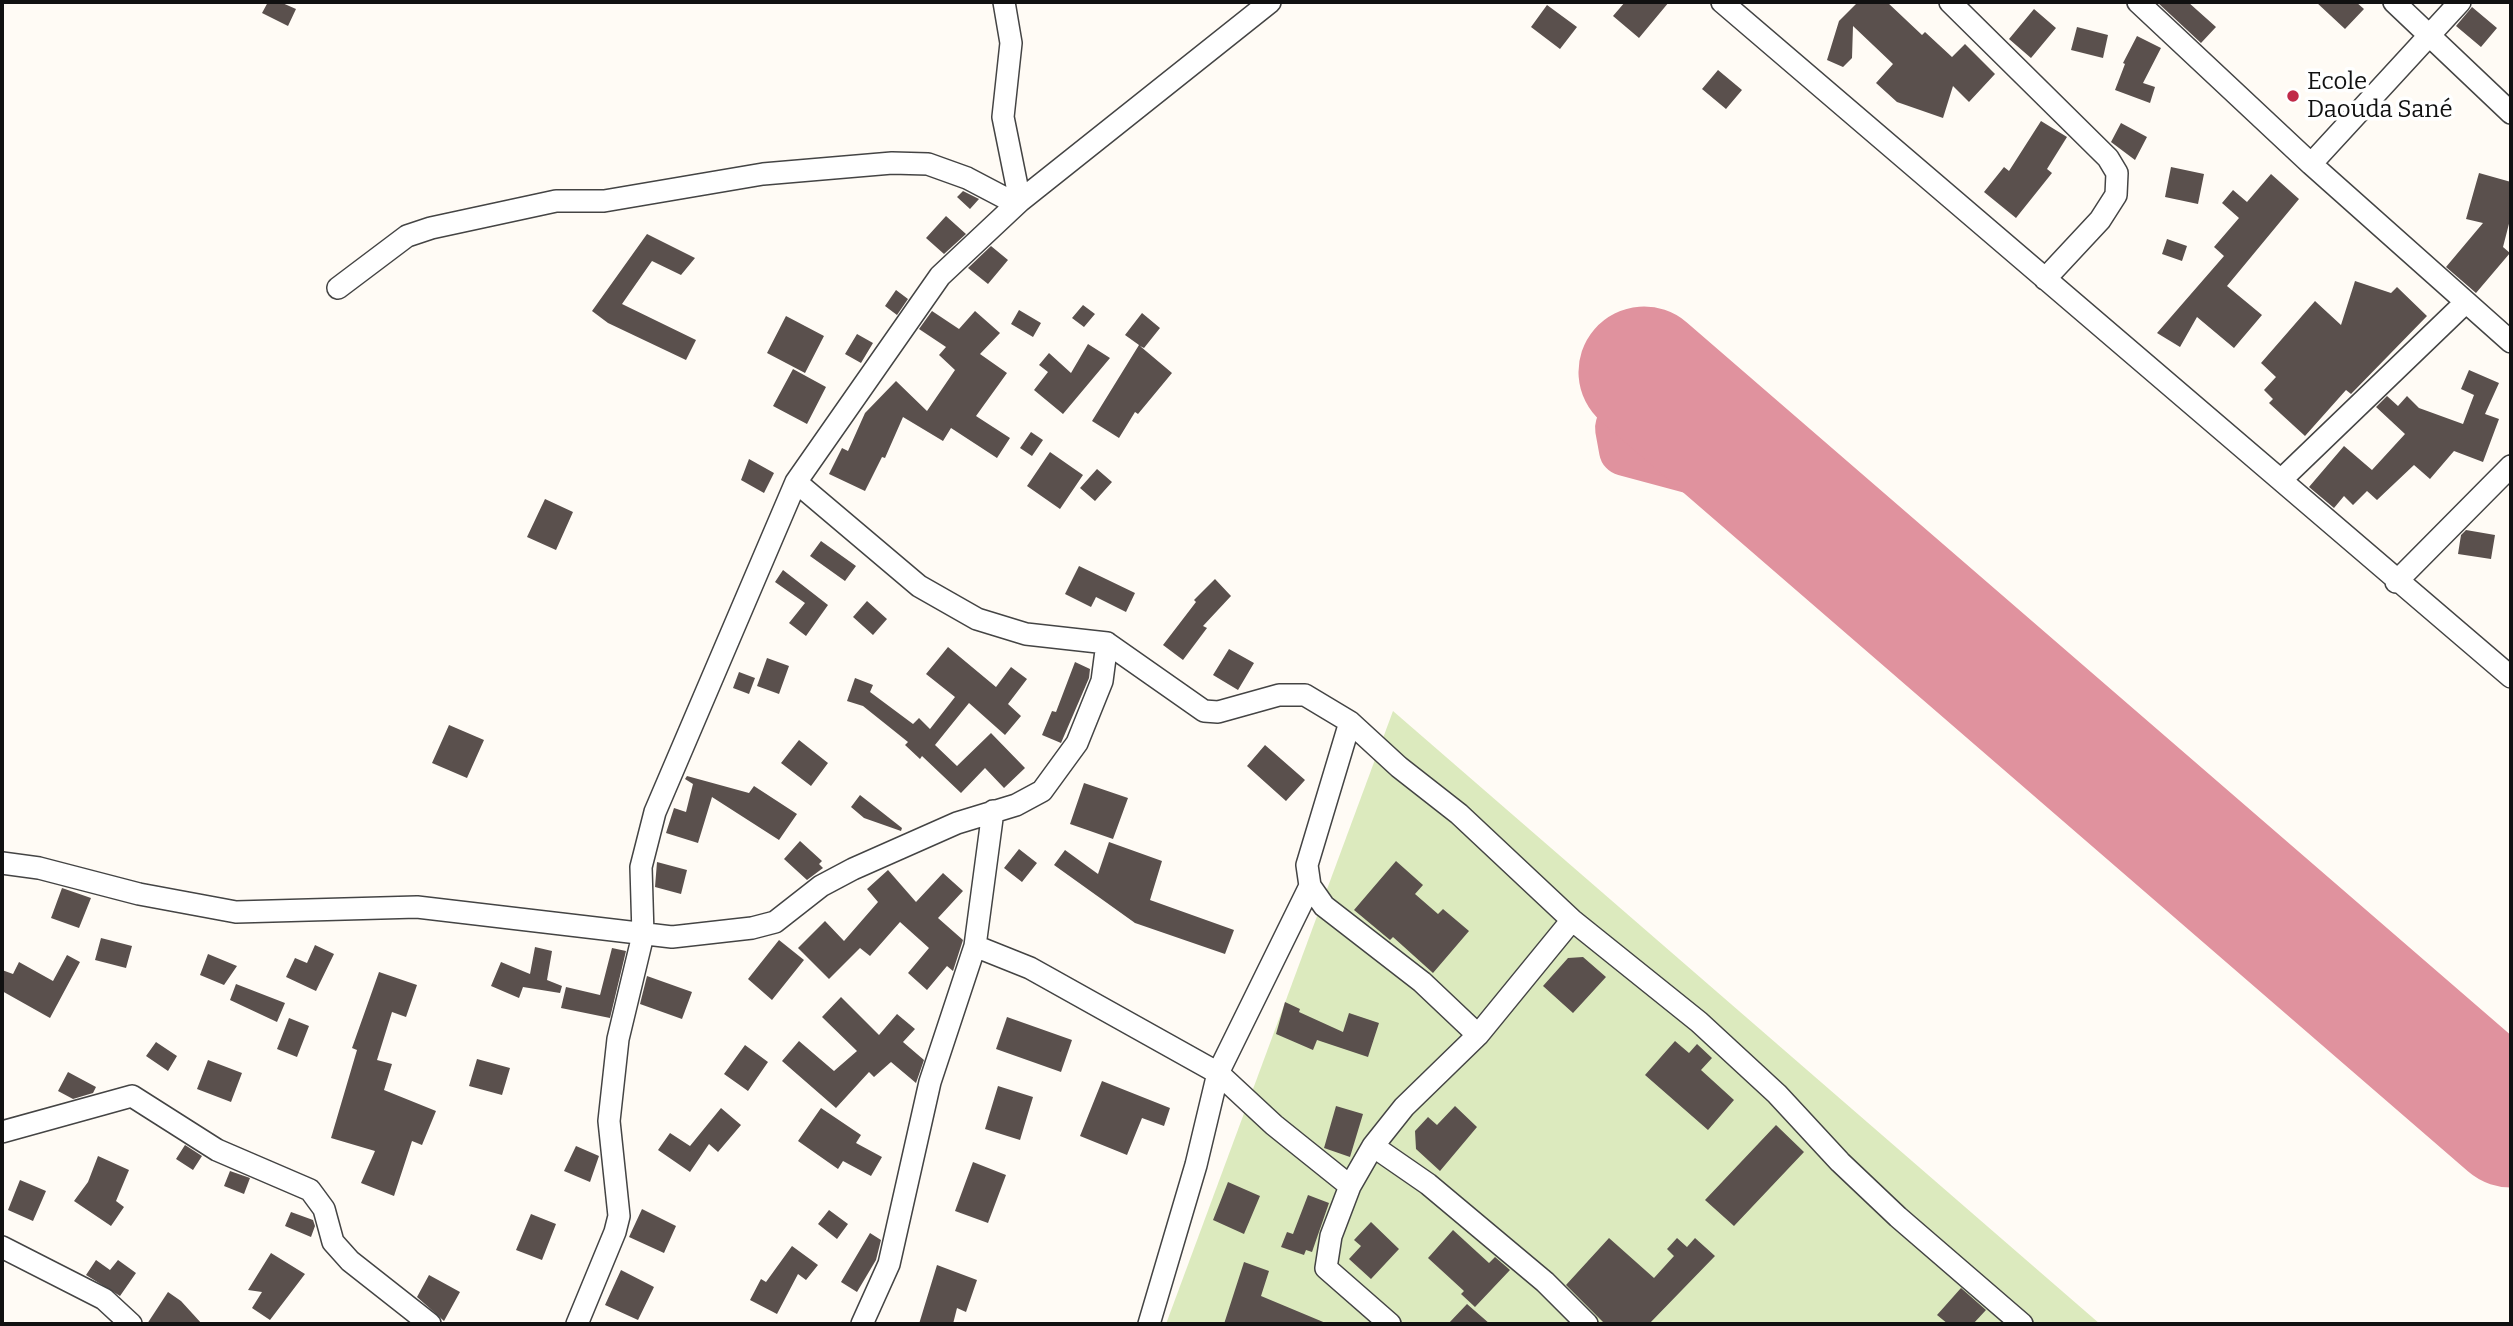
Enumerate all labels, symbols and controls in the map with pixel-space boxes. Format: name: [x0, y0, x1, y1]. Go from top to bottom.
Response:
place label: Ecole Daouda Sané: [2307, 68, 2453, 124]
marker: Ecole Daouda Sané: [2285, 88, 2301, 104]

